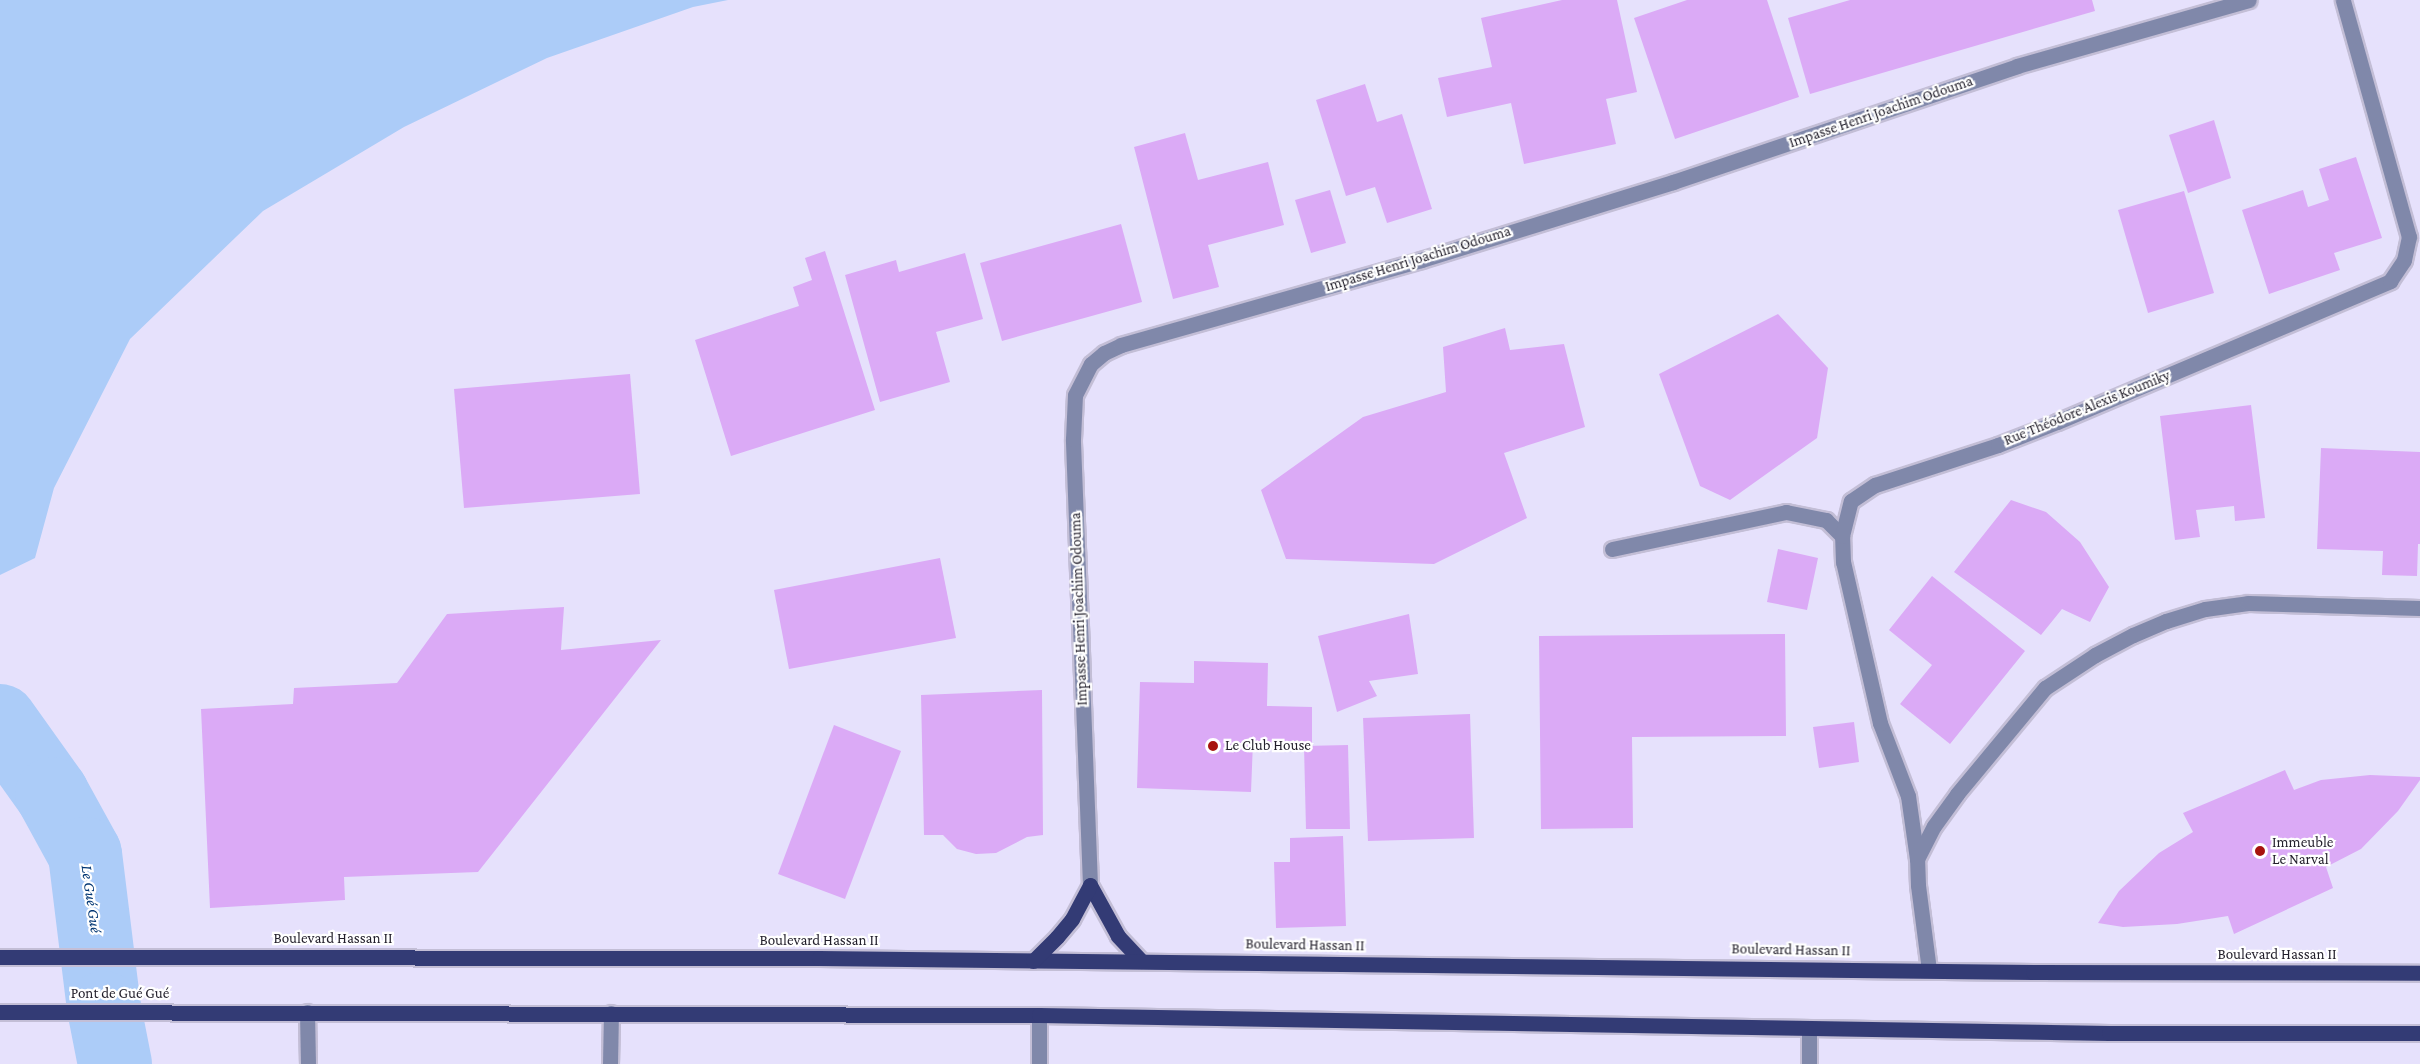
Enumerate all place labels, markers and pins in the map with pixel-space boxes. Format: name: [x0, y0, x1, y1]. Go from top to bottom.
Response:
place label: Le Club House: [1225, 737, 1311, 755]
marker: Le Club House: [1206, 739, 1220, 753]
place label: Immeuble Le Narval: [2272, 833, 2333, 868]
marker: Immeuble Le Narval: [2253, 844, 2267, 858]

